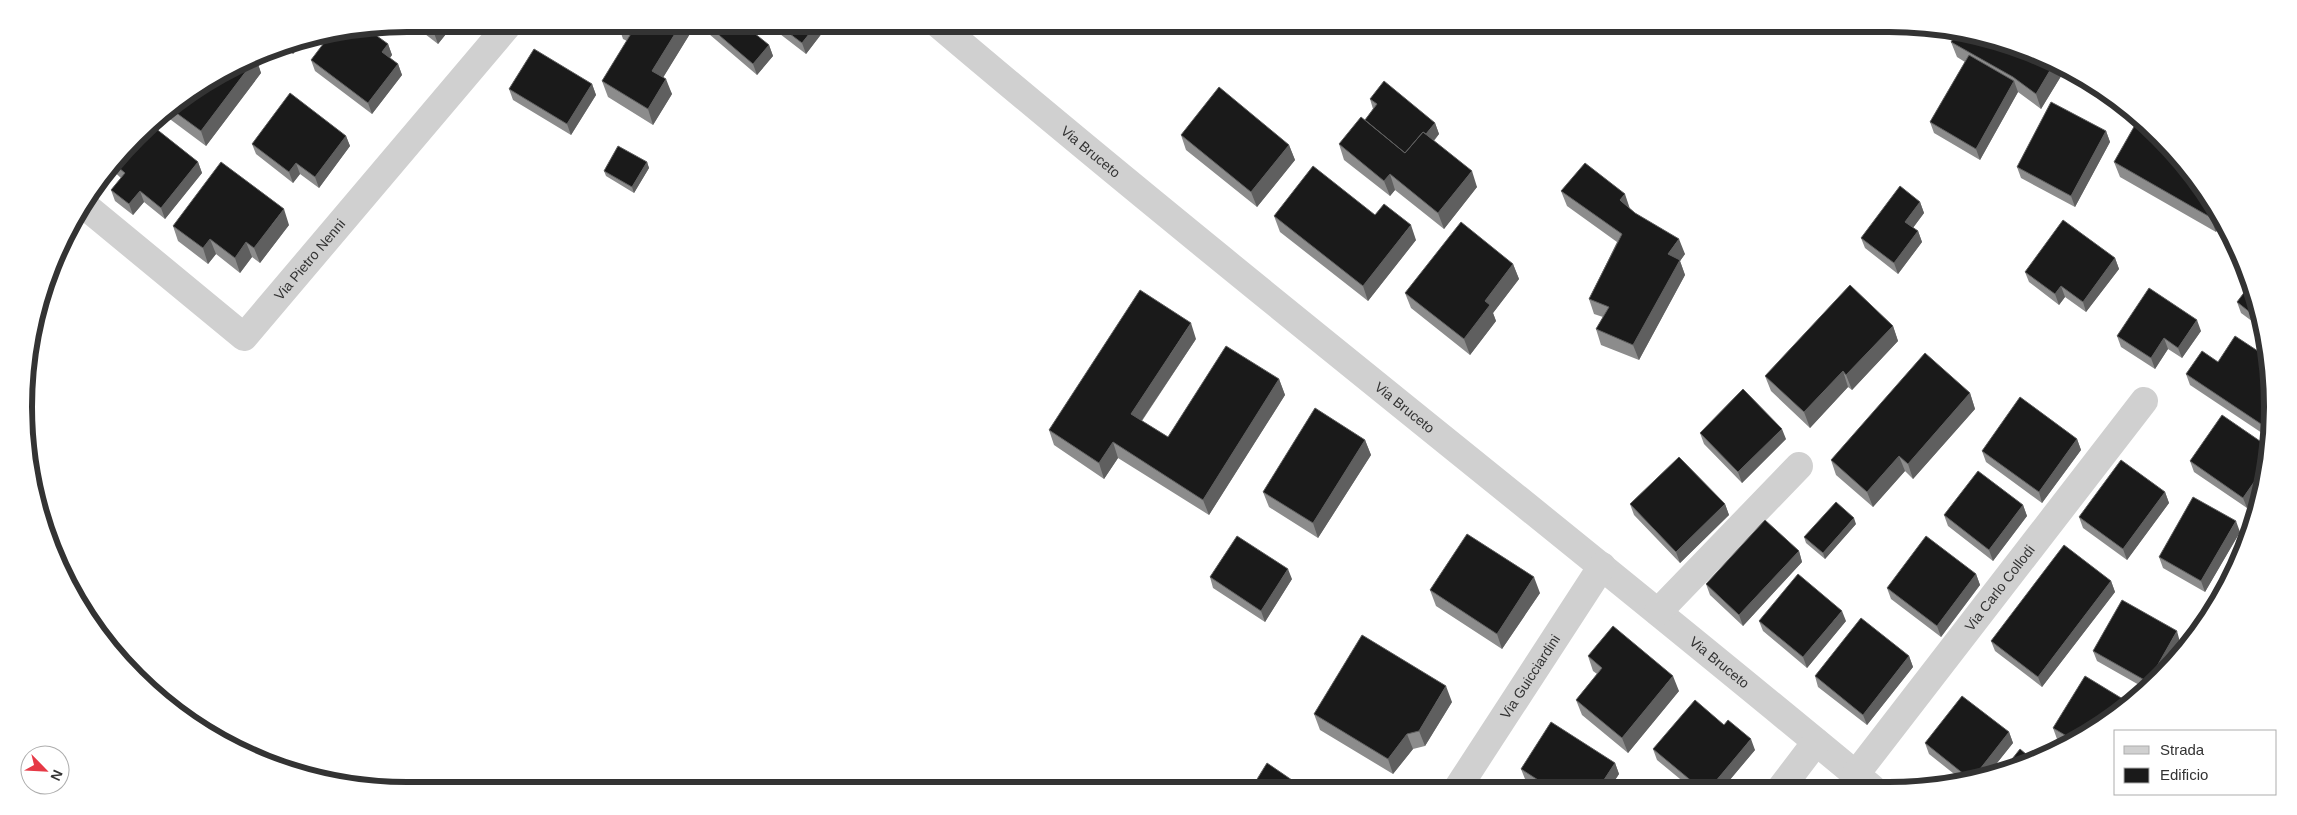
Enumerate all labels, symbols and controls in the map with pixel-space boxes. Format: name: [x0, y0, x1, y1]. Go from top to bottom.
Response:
street label: Via Bruceto: [1058, 122, 1124, 181]
street label: Via Pietro Nenni: [271, 216, 348, 303]
street label: Via Bruceto: [1372, 379, 1438, 436]
street label: Via Carlo Collodi: [1961, 542, 2038, 634]
street label: Via Guicciardini: [1497, 632, 1563, 722]
street label: Via Bruceto: [1686, 633, 1753, 691]
legend: [2114, 730, 2277, 795]
text: Strada: [2160, 741, 2205, 758]
north arrow: [20, 745, 70, 795]
text: Edificio: [2160, 766, 2208, 783]
text: N: [48, 767, 66, 783]

